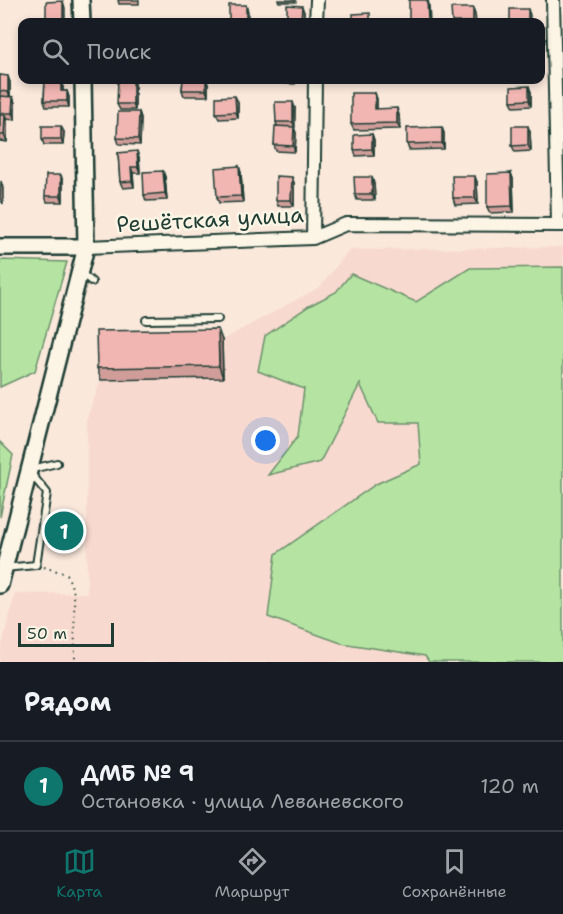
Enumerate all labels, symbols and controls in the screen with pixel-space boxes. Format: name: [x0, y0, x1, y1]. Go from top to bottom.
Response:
search box: [18, 18, 545, 84]
icon: search: [39, 35, 72, 68]
text: Поиск: [87, 37, 151, 66]
street label: Решётская улица: [116, 200, 305, 239]
your location: [251, 426, 280, 455]
pin: 1: [44, 508, 84, 554]
scale bar: [18, 620, 114, 648]
text: 50 m: [27, 623, 67, 644]
text: Рядом: [24, 684, 111, 719]
text: ДМБ № 9: [81, 759, 194, 788]
text: 1: [39, 773, 48, 799]
text: 120 m: [480, 773, 539, 799]
text: Остановка · улица Леваневского: [81, 788, 404, 814]
tab: Карта: [56, 845, 102, 902]
tab: Маршрут: [215, 845, 289, 902]
tab: Сохранённые: [402, 845, 507, 902]

